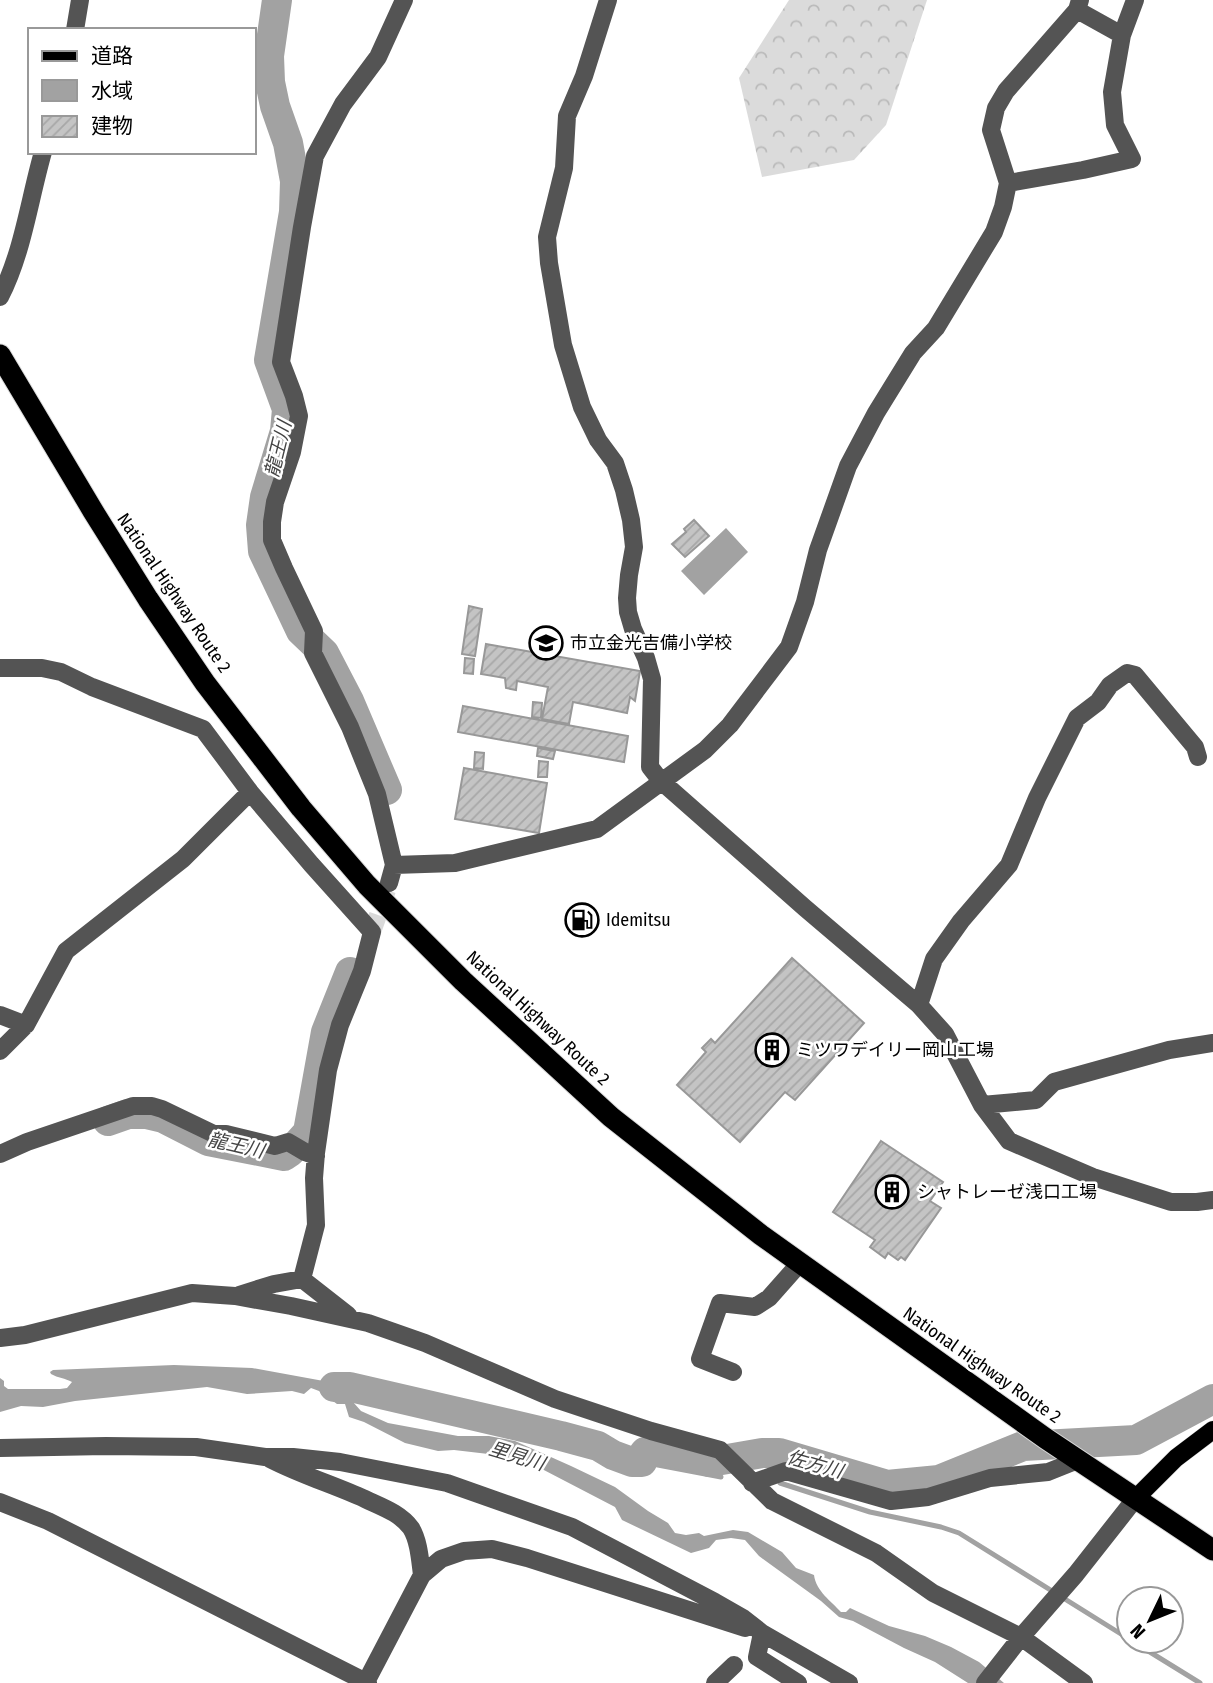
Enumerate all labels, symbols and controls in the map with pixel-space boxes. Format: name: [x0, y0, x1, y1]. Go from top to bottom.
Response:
legend: [28, 28, 256, 154]
text: 道路: [91, 43, 133, 69]
text: 水域: [91, 78, 133, 104]
text: 建物: [91, 113, 133, 139]
water label: 龍王川: [260, 417, 297, 479]
street label: National Highway Route 2: [112, 509, 236, 677]
school or university icon: 市立金光吉備小学校: [527, 624, 565, 662]
place label: 市立金光吉備小学校: [570, 632, 732, 654]
fuel station icon: Idemitsu: [563, 901, 601, 939]
place label: Idemitsu: [606, 909, 671, 931]
street label: National Highway Route 2: [462, 946, 614, 1090]
building icon: ミツワデイリー岡山工場: [753, 1031, 791, 1069]
place label: ミツワデイリー岡山工場: [796, 1039, 994, 1061]
water label: 龍王川: [206, 1127, 268, 1163]
building icon: シャトレーゼ浅口工場: [873, 1173, 911, 1211]
place label: シャトレーゼ浅口工場: [917, 1181, 1097, 1203]
street label: National Highway Route 2: [899, 1302, 1065, 1428]
water label: 里見川: [486, 1437, 550, 1476]
water label: 佐方川: [784, 1445, 847, 1483]
north arrow: [1115, 1585, 1185, 1655]
text: N: [1126, 1619, 1150, 1643]

